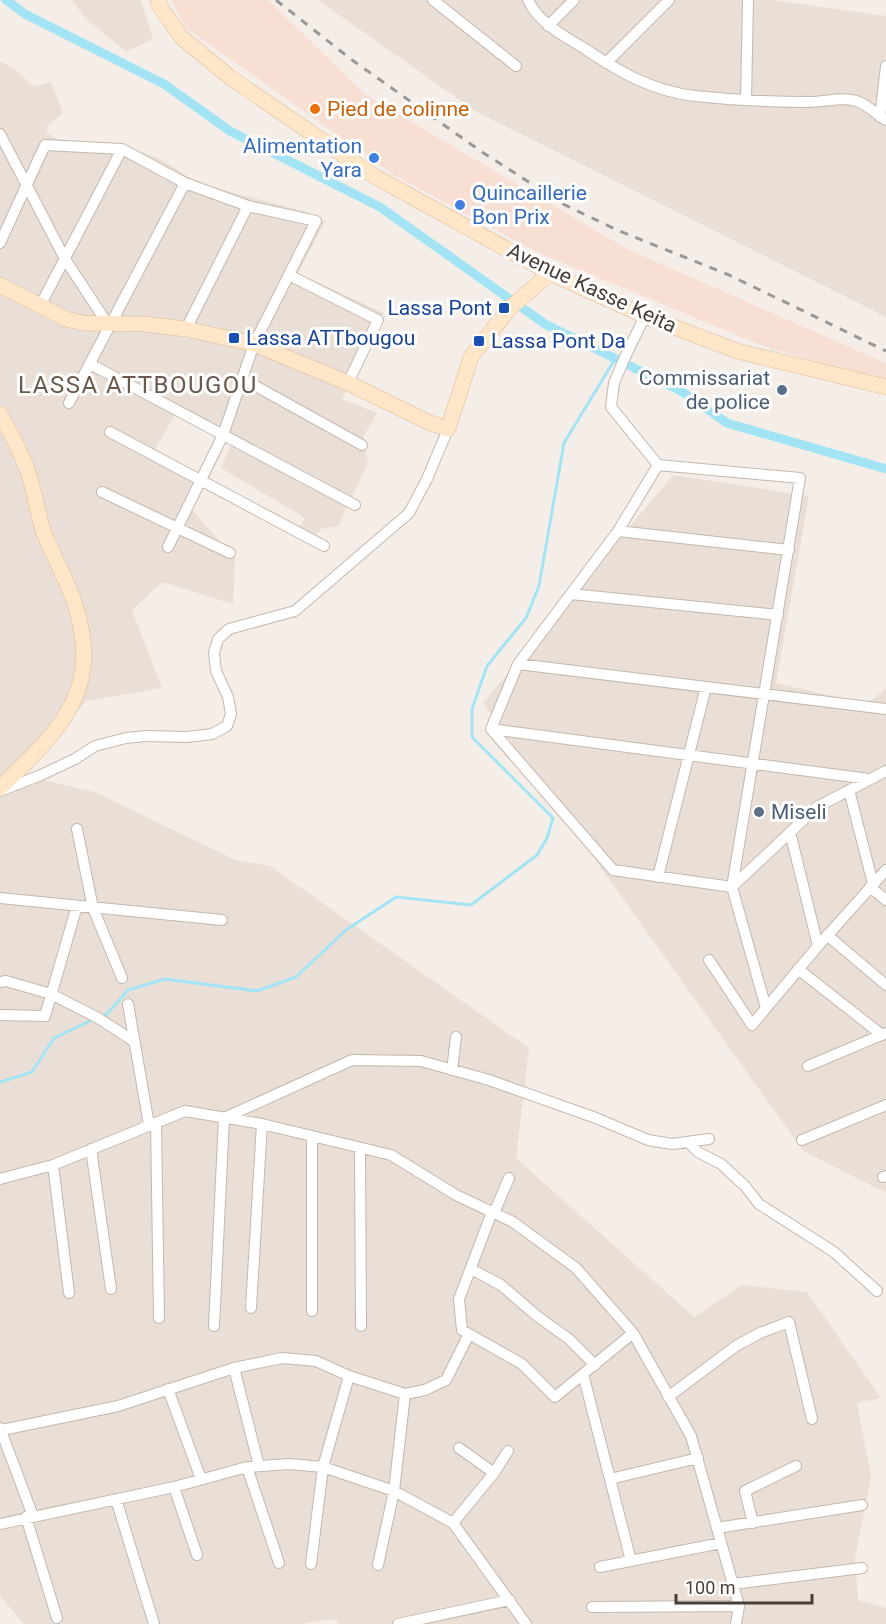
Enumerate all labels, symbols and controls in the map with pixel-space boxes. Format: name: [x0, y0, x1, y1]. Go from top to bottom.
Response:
place label: Pied de colinne: [327, 97, 469, 121]
marker: Pied de colinne: [308, 102, 322, 116]
place label: Alimentation Yara: [243, 134, 362, 182]
marker: Alimentation Yara: [367, 151, 381, 165]
place label: Quincaillerie Bon Prix: [472, 181, 587, 229]
marker: Quincaillerie Bon Prix: [453, 198, 467, 212]
street label: Avenue Kasse Keita: [504, 238, 680, 338]
place label: Lassa Pont: [387, 296, 492, 320]
marker: Lassa Pont: [497, 301, 511, 315]
place label: Lassa ATTbougou: [246, 326, 415, 350]
place label: Lassa Pont Da: [491, 329, 626, 353]
marker: Lassa ATTbougou: [227, 331, 241, 345]
marker: Lassa Pont Da: [472, 334, 486, 348]
place label: Commissariat de police: [639, 366, 770, 414]
district label: LASSA ATTBOUGOU: [18, 371, 258, 399]
marker: Commissariat de police: [775, 383, 789, 397]
place label: Miseli: [771, 800, 827, 824]
marker: Miseli: [752, 805, 766, 819]
scale bar: [676, 1567, 812, 1605]
text: 100 m: [685, 1577, 736, 1598]

